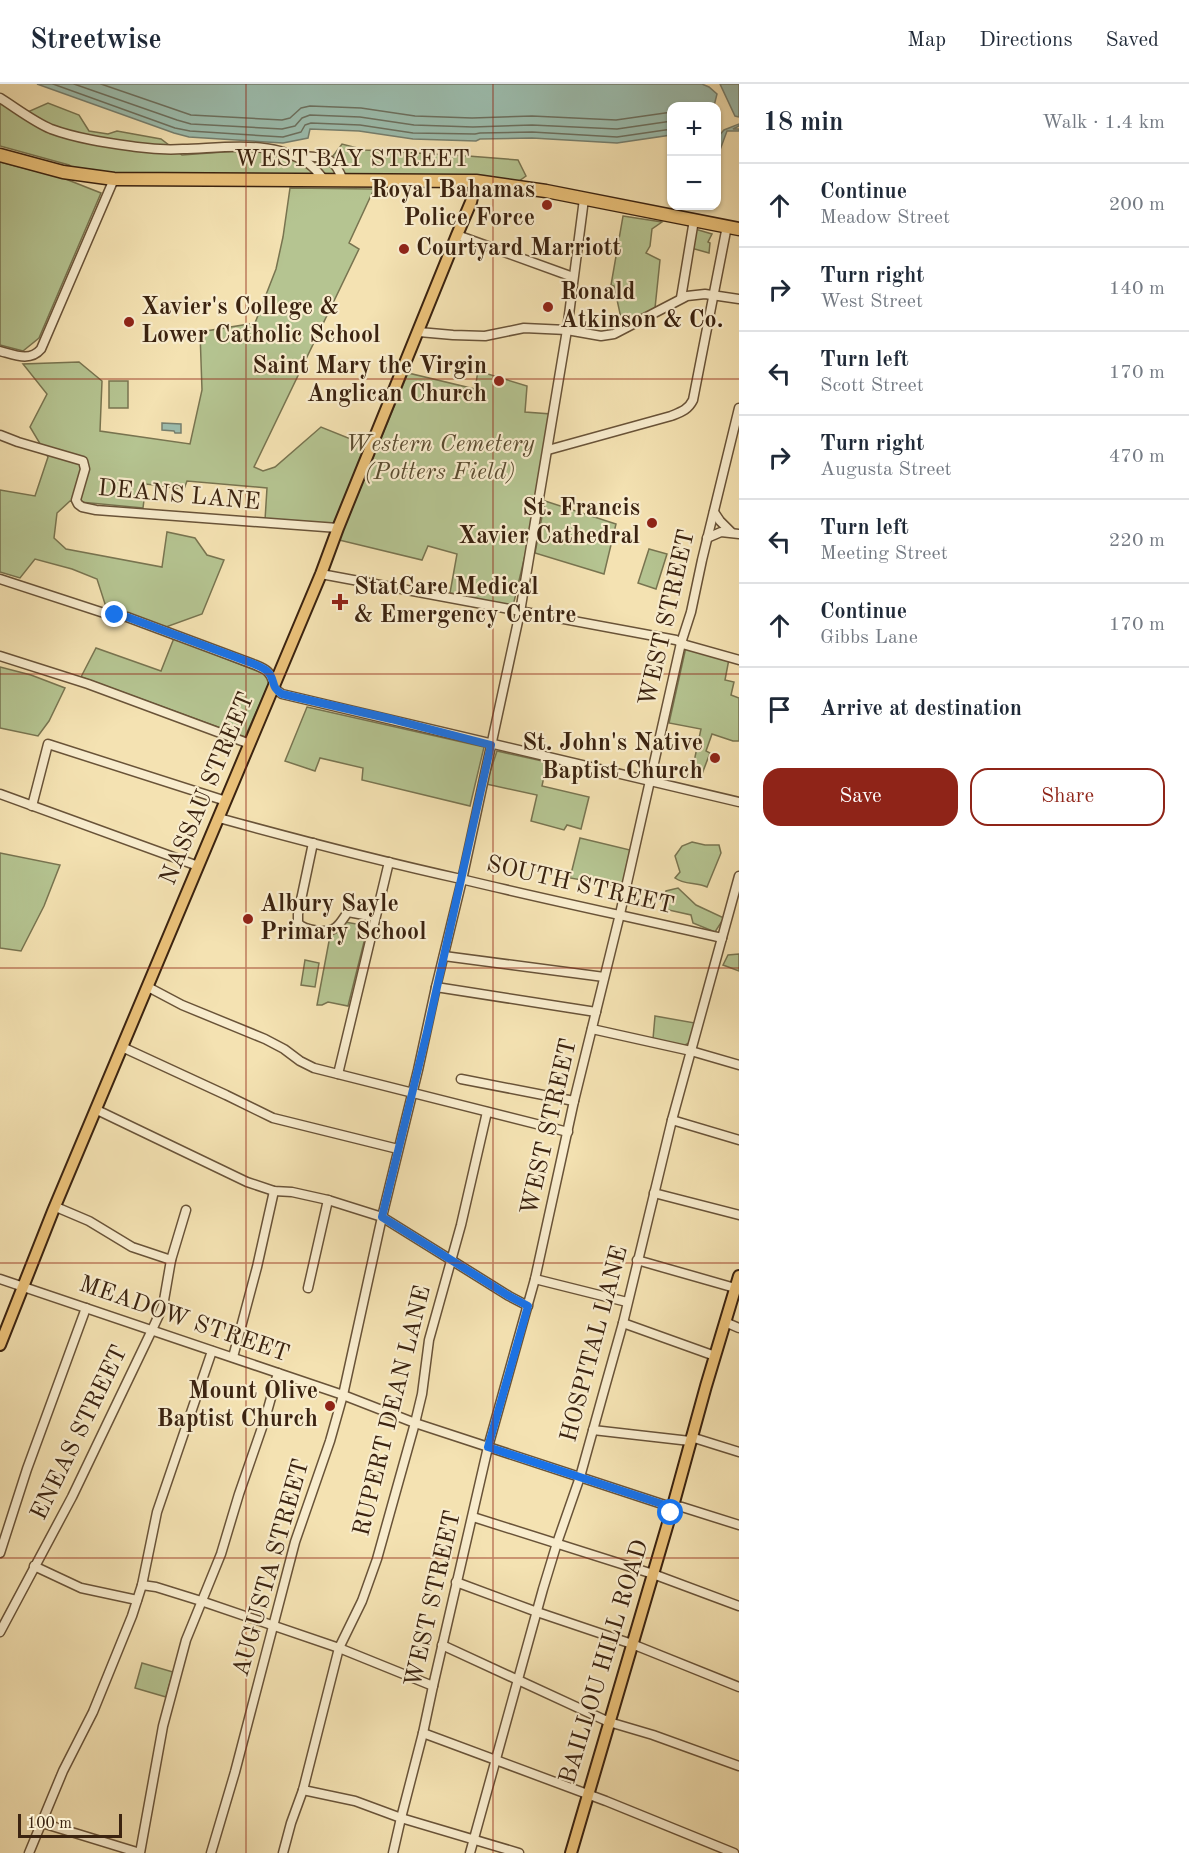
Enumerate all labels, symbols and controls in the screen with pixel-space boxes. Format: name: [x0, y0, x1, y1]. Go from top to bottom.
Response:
text: Streetwise: [30, 27, 162, 55]
text: Map: [907, 30, 946, 51]
text: Directions: [979, 30, 1073, 51]
text: Saved: [1106, 30, 1159, 51]
map controls: [667, 102, 721, 210]
button: +: [667, 102, 721, 156]
text: 18 min: [763, 110, 843, 136]
text: Walk · 1.4 km: [1042, 113, 1165, 133]
street label: WEST BAY STREET: [234, 148, 470, 172]
button: −: [667, 156, 721, 210]
place label: Royal Bahamas Police Force: [371, 179, 535, 231]
text: Continue: [820, 181, 907, 203]
icon: ahead: [763, 189, 796, 222]
text: 200 m: [1109, 195, 1165, 215]
marker: Royal Bahamas Police Force: [540, 198, 554, 212]
text: Meadow Street: [820, 208, 950, 228]
place label: Courtyard Marriott: [416, 237, 622, 261]
marker: Courtyard Marriott: [397, 242, 411, 256]
text: Turn right: [820, 265, 924, 287]
icon: right: [763, 273, 796, 306]
text: 140 m: [1109, 279, 1165, 299]
place label: Ronald Atkinson & Co.: [560, 281, 723, 333]
text: West Street: [820, 292, 923, 312]
place label: Xavier's College & Lower Catholic School: [141, 296, 380, 348]
marker: Ronald Atkinson & Co.: [541, 300, 555, 314]
marker: Xavier's College & Lower Catholic School: [122, 315, 136, 329]
text: Turn left: [820, 349, 909, 371]
place label: Saint Mary the Virgin Anglican Church: [252, 355, 487, 407]
icon: left: [763, 357, 796, 390]
text: 170 m: [1109, 363, 1165, 383]
marker: Saint Mary the Virgin Anglican Church: [492, 374, 506, 388]
text: Scott Street: [820, 376, 924, 396]
park label: Western Cemetery (Potters Field): [345, 433, 535, 485]
text: Turn right: [820, 433, 924, 455]
icon: right: [763, 441, 796, 474]
text: 470 m: [1109, 447, 1165, 467]
text: Augusta Street: [820, 460, 952, 480]
street label: DEANS LANE: [97, 477, 261, 515]
place label: St. Francis Xavier Cathedral: [458, 497, 640, 549]
marker: St. Francis Xavier Cathedral: [645, 516, 659, 530]
text: Turn left: [820, 517, 909, 539]
icon: left: [763, 525, 796, 558]
street label: WEST STREET: [636, 527, 700, 709]
text: 220 m: [1109, 531, 1165, 551]
text: Meeting Street: [820, 544, 948, 564]
place label: StatCare Medical & Emergency Centre: [354, 576, 577, 628]
marker: StatCare Medical & Emergency Centre: [331, 593, 349, 611]
route end: [101, 601, 127, 627]
text: Continue: [820, 601, 907, 623]
icon: ahead: [763, 609, 796, 642]
text: 170 m: [1109, 615, 1165, 635]
text: Gibbs Lane: [820, 628, 918, 648]
street label: NASSAU STREET: [157, 689, 259, 889]
icon: arrive: [763, 693, 796, 726]
text: Arrive at destination: [820, 698, 1022, 720]
place label: St. John's Native Baptist Church: [522, 732, 703, 784]
marker: St. John's Native Baptist Church: [708, 751, 722, 765]
button: Save: [763, 768, 958, 826]
button: Share: [970, 768, 1165, 826]
street label: SOUTH STREET: [484, 853, 676, 919]
place label: Albury Sayle Primary School: [260, 893, 427, 945]
marker: Albury Sayle Primary School: [241, 912, 255, 926]
street label: WEST STREET: [518, 1036, 582, 1218]
street label: HOSPITAL LANE: [557, 1243, 633, 1445]
street label: MEADOW STREET: [76, 1273, 292, 1367]
street label: RUPERT DEAN LANE: [350, 1283, 436, 1539]
street label: ENEAS STREET: [27, 1342, 133, 1524]
place label: Mount Olive Baptist Church: [157, 1380, 318, 1432]
marker: Mount Olive Baptist Church: [323, 1399, 337, 1413]
street label: AUGUSTA STREET: [229, 1457, 315, 1679]
route start: [657, 1499, 683, 1525]
street label: WEST STREET: [402, 1508, 466, 1690]
street label: BAILLOU HILL ROAD: [556, 1537, 654, 1787]
scale bar: [18, 1811, 122, 1838]
text: 100 m: [27, 1816, 72, 1832]

